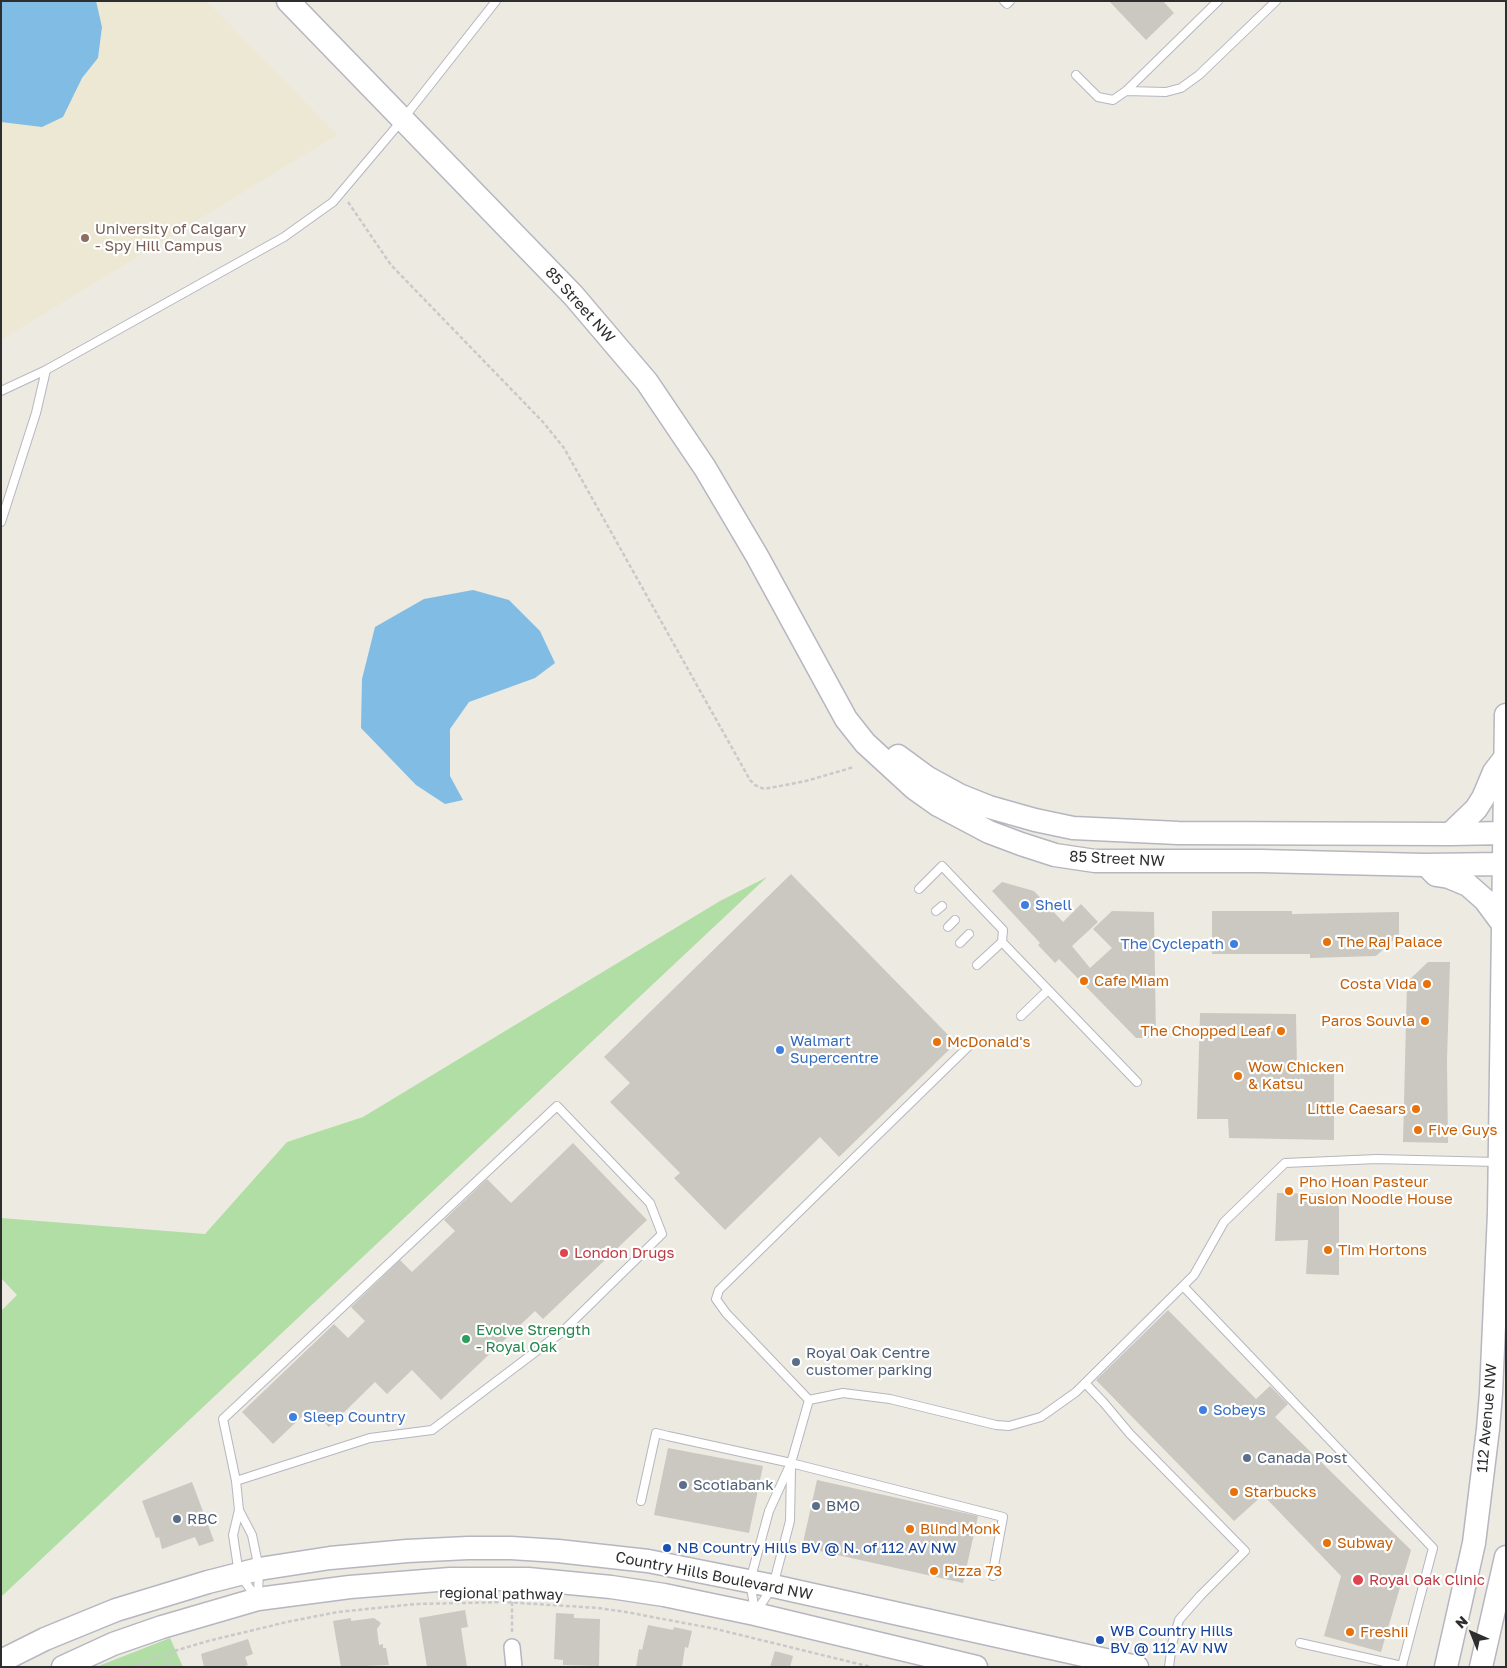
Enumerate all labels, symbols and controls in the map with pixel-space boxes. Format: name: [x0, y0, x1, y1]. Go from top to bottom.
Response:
place label: University of Calgary - Spy Hill Campus: [95, 220, 246, 255]
marker: University of Calgary - Spy Hill Campus: [79, 232, 91, 244]
street label: 85 Street NW: [541, 263, 619, 347]
street label: 85 Street NW: [1069, 848, 1165, 870]
place label: Shell: [1035, 896, 1072, 914]
marker: Shell: [1019, 899, 1031, 911]
place label: The Raj Palace: [1337, 933, 1443, 951]
place label: The Cyclepath: [1120, 935, 1224, 953]
marker: The Raj Palace: [1321, 936, 1333, 948]
marker: The Cyclepath: [1228, 938, 1240, 950]
place label: Cafe Miam: [1094, 972, 1169, 990]
marker: Cafe Miam: [1078, 975, 1090, 987]
place label: Costa Vida: [1340, 975, 1417, 993]
marker: Costa Vida: [1421, 978, 1433, 990]
place label: Paros Souvla: [1321, 1012, 1415, 1030]
marker: Paros Souvla: [1419, 1015, 1431, 1027]
place label: The Chopped Leaf: [1140, 1022, 1271, 1040]
marker: The Chopped Leaf: [1275, 1025, 1287, 1037]
place label: Walmart Supercentre: [790, 1032, 879, 1067]
place label: McDonald's: [947, 1033, 1030, 1051]
marker: McDonald's: [931, 1036, 943, 1048]
marker: Walmart Supercentre: [774, 1044, 786, 1056]
place label: Wow Chicken & Katsu: [1248, 1058, 1344, 1093]
marker: Wow Chicken & Katsu: [1232, 1070, 1244, 1082]
place label: Little Caesars: [1307, 1100, 1406, 1118]
marker: Little Caesars: [1410, 1103, 1422, 1115]
place label: Five Guys: [1428, 1121, 1497, 1139]
marker: Five Guys: [1412, 1124, 1424, 1136]
place label: Pho Hoan Pasteur Fusion Noodle House: [1299, 1173, 1453, 1208]
marker: Pho Hoan Pasteur Fusion Noodle House: [1283, 1185, 1295, 1197]
place label: Tim Hortons: [1338, 1241, 1427, 1259]
place label: London Drugs: [574, 1244, 674, 1262]
marker: Tim Hortons: [1322, 1244, 1334, 1256]
marker: London Drugs: [558, 1247, 570, 1259]
place label: Evolve Strength - Royal Oak: [476, 1321, 591, 1356]
marker: Evolve Strength - Royal Oak: [460, 1333, 472, 1345]
place label: Royal Oak Centre customer parking: [806, 1344, 932, 1379]
marker: Royal Oak Centre customer parking: [790, 1356, 802, 1368]
street label: 112 Avenue NW: [1473, 1363, 1501, 1473]
place label: Sobeys: [1213, 1401, 1266, 1419]
marker: Sobeys: [1197, 1404, 1209, 1416]
place label: Sleep Country: [303, 1408, 406, 1426]
marker: Sleep Country: [287, 1411, 299, 1423]
place label: Canada Post: [1257, 1449, 1347, 1467]
marker: Canada Post: [1241, 1452, 1253, 1464]
place label: Scotiabank: [693, 1476, 774, 1494]
marker: Scotiabank: [677, 1479, 689, 1491]
place label: Starbucks: [1244, 1483, 1317, 1501]
marker: Starbucks: [1228, 1486, 1240, 1498]
place label: BMO: [826, 1497, 860, 1515]
marker: BMO: [810, 1500, 822, 1512]
place label: RBC: [187, 1510, 217, 1528]
marker: RBC: [171, 1513, 183, 1525]
place label: Blind Monk: [920, 1520, 1001, 1538]
marker: Blind Monk: [904, 1523, 916, 1535]
place label: Subway: [1337, 1534, 1393, 1552]
marker: Subway: [1321, 1537, 1333, 1549]
place label: NB Country Hills BV @ N. of 112 AV NW: [677, 1539, 956, 1557]
marker: NB Country Hills BV @ N. of 112 AV NW: [661, 1542, 673, 1554]
street label: Country Hills Boulevard NW: [614, 1548, 814, 1604]
place label: Pizza 73: [944, 1562, 1002, 1580]
marker: Pizza 73: [928, 1565, 940, 1577]
place label: Royal Oak Clinic: [1369, 1571, 1485, 1589]
marker: Royal Oak Clinic: [1351, 1573, 1365, 1587]
street label: regional pathway: [439, 1584, 563, 1604]
north arrow: [1447, 1608, 1497, 1658]
text: N: [1451, 1612, 1471, 1632]
place label: WB Country Hills BV @ 112 AV NW: [1110, 1622, 1233, 1657]
place label: Freshii: [1360, 1623, 1409, 1641]
marker: Freshii: [1344, 1626, 1356, 1638]
marker: WB Country Hills BV @ 112 AV NW: [1094, 1634, 1106, 1646]

